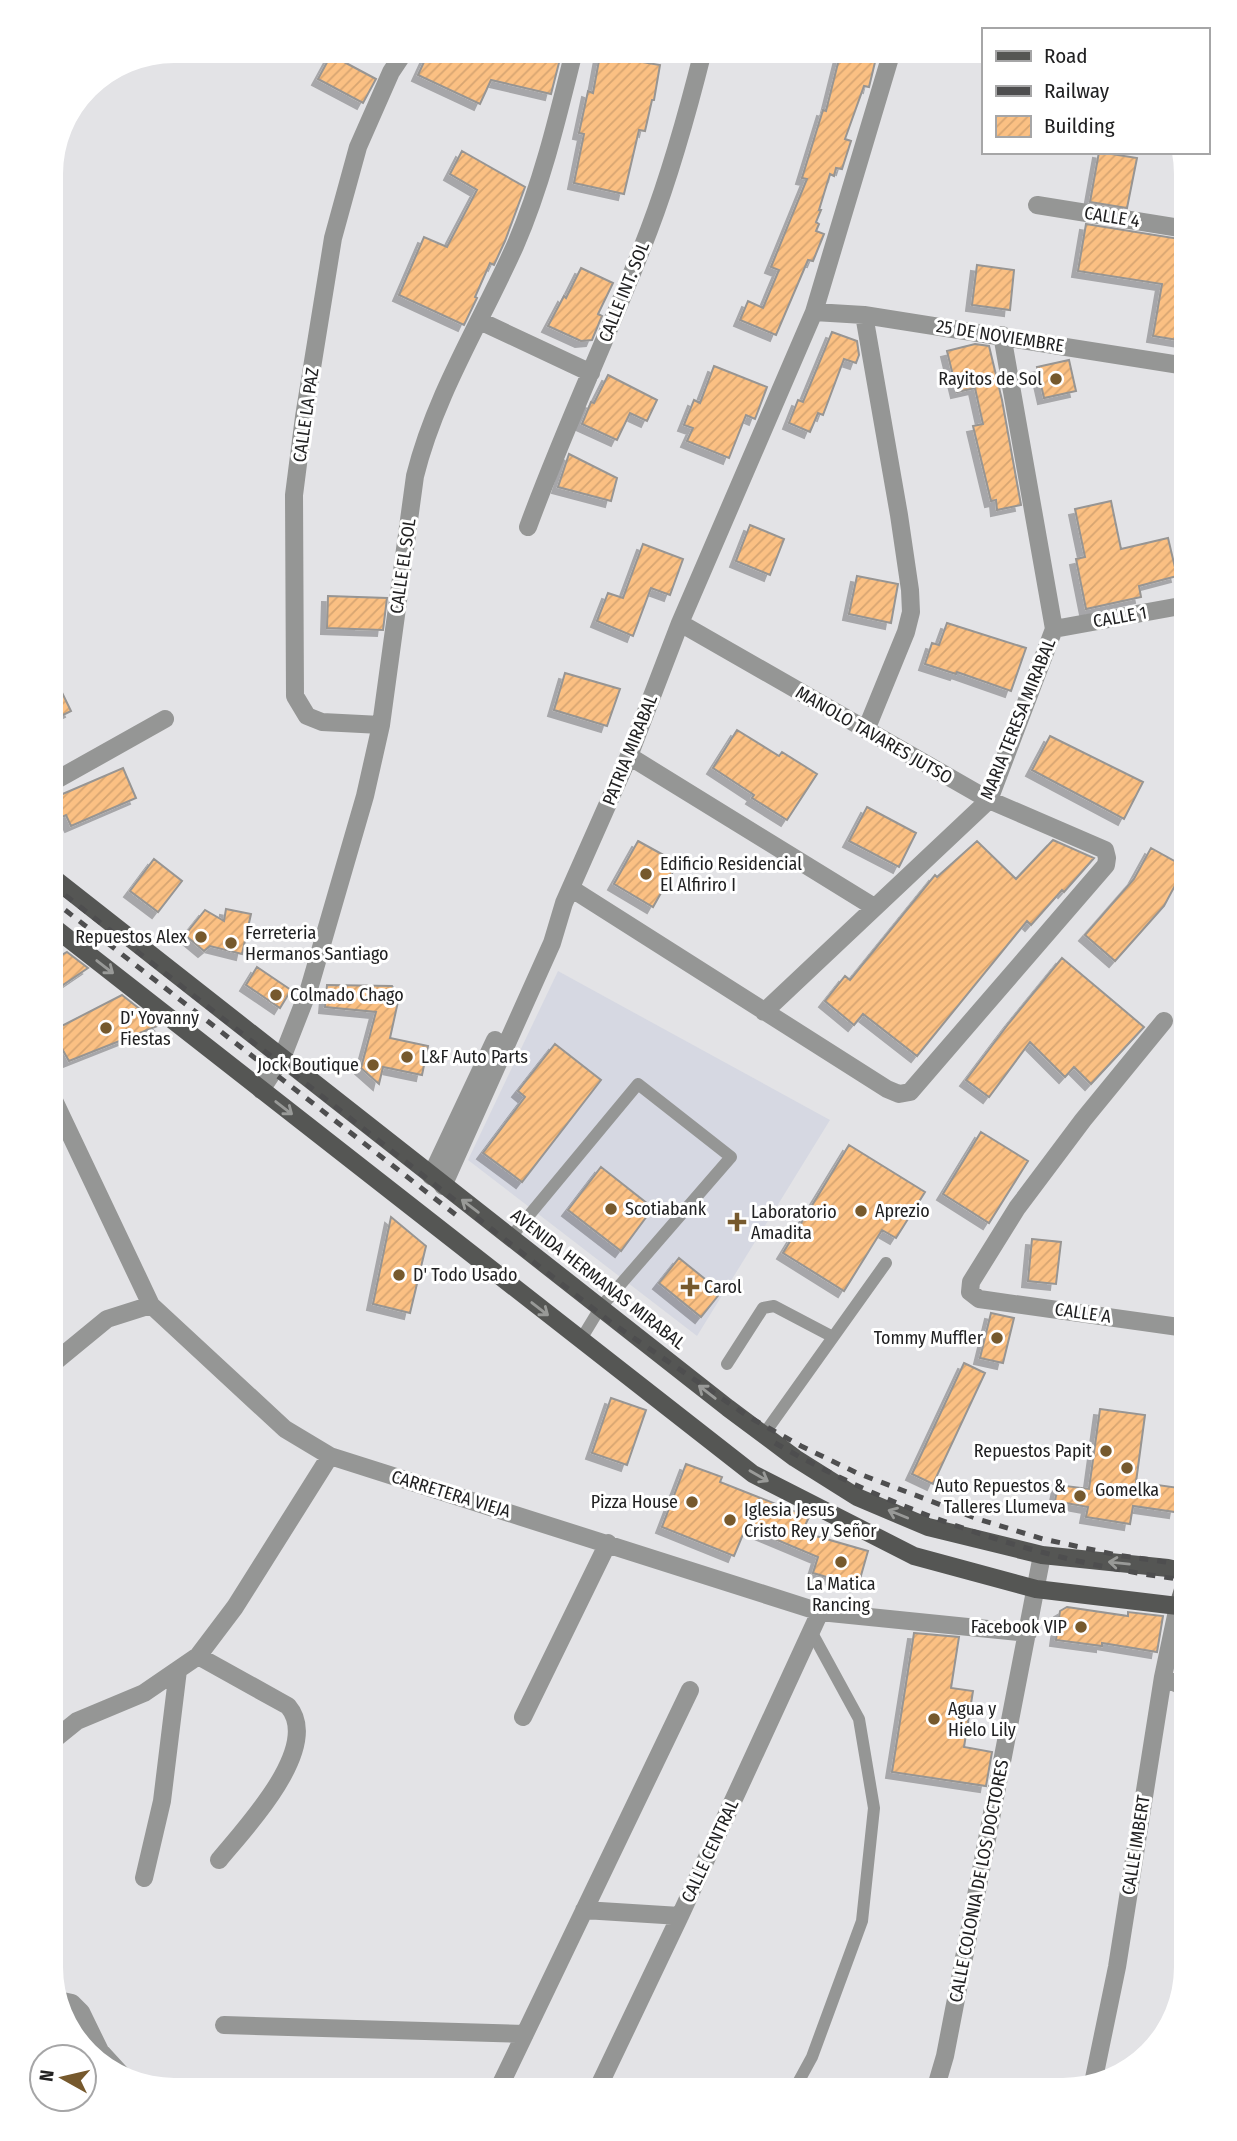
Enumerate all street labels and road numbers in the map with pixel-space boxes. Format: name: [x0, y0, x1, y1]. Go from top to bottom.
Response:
street label: CALLE 4: [1083, 202, 1142, 232]
street label: CALLE INT. SOL: [594, 239, 654, 345]
street label: 25 DE NOVIEMBRE: [935, 315, 1065, 357]
street label: CALLE LA PAZ: [288, 366, 324, 464]
street label: CALLE EL SOL: [385, 517, 421, 615]
street label: CALLE 1: [1091, 601, 1149, 633]
street label: MARIA TERESA MIRABAL: [976, 635, 1060, 803]
street label: MANOLO TAVARES JUTSO: [792, 681, 956, 789]
street label: PATRIA MIRABAL: [598, 691, 662, 809]
street label: AVENIDA HERMANAS MIRABAL: [506, 1204, 690, 1354]
street label: CALLE A: [1053, 1298, 1113, 1328]
street label: CARRETERA VIEJA: [389, 1465, 514, 1523]
street label: CALLE COLONIA DE LOS DOCTORES: [945, 1758, 1013, 2004]
street label: CALLE IMBERT: [1117, 1793, 1155, 1897]
street label: CALLE CENTRAL: [677, 1796, 744, 1906]

